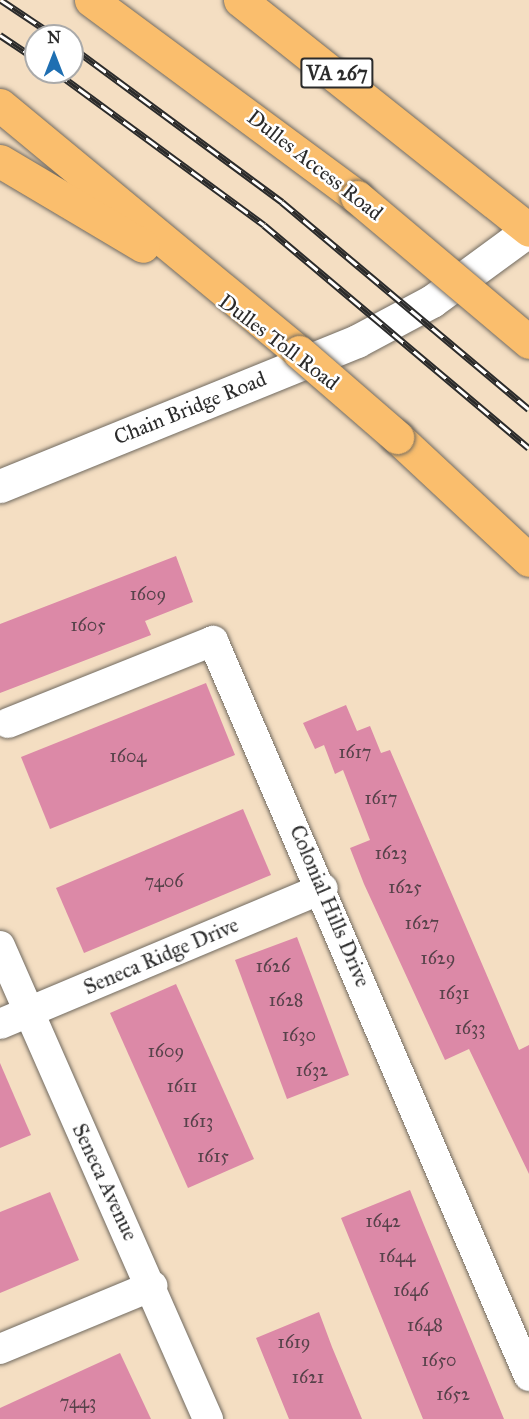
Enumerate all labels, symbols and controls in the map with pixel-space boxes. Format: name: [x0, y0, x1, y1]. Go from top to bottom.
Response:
north arrow: [24, 24, 84, 84]
text: N: [47, 28, 61, 47]
road number: VA 267: [300, 56, 374, 90]
street label: Dulles Access Road: [242, 104, 388, 226]
street label: Dulles Toll Road: [214, 289, 344, 395]
street label: Chain Bridge Road: [110, 366, 270, 450]
house number: 1609: [130, 583, 166, 605]
house number: 1605: [70, 614, 106, 636]
house number: 1617: [339, 741, 371, 763]
house number: 1604: [110, 745, 146, 767]
house number: 1617: [365, 787, 397, 809]
street label: Colonial Hills Drive: [284, 821, 376, 991]
house number: 1623: [375, 842, 407, 864]
house number: 7406: [145, 870, 183, 892]
house number: 1625: [388, 876, 422, 898]
street label: Seneca Ridge Drive: [80, 912, 242, 1000]
house number: 1627: [405, 912, 439, 934]
house number: 1629: [421, 947, 455, 969]
house number: 1626: [256, 955, 290, 977]
house number: 1631: [439, 982, 469, 1004]
house number: 1628: [269, 989, 303, 1011]
house number: 1633: [455, 1017, 485, 1039]
house number: 1630: [282, 1024, 316, 1046]
house number: 1609: [148, 1040, 184, 1062]
house number: 1632: [296, 1059, 328, 1081]
house number: 1611: [167, 1075, 197, 1097]
house number: 1613: [183, 1110, 213, 1132]
street label: Seneca Avenue: [67, 1119, 143, 1245]
house number: 1615: [197, 1145, 229, 1167]
house number: 1642: [365, 1210, 401, 1232]
house number: 1644: [379, 1245, 415, 1267]
house number: 1646: [393, 1279, 429, 1301]
house number: 1648: [407, 1314, 443, 1336]
house number: 1619: [278, 1331, 310, 1353]
house number: 1650: [421, 1349, 457, 1371]
house number: 1621: [292, 1366, 324, 1388]
house number: 1652: [436, 1383, 470, 1405]
house number: 7443: [60, 1391, 96, 1413]

